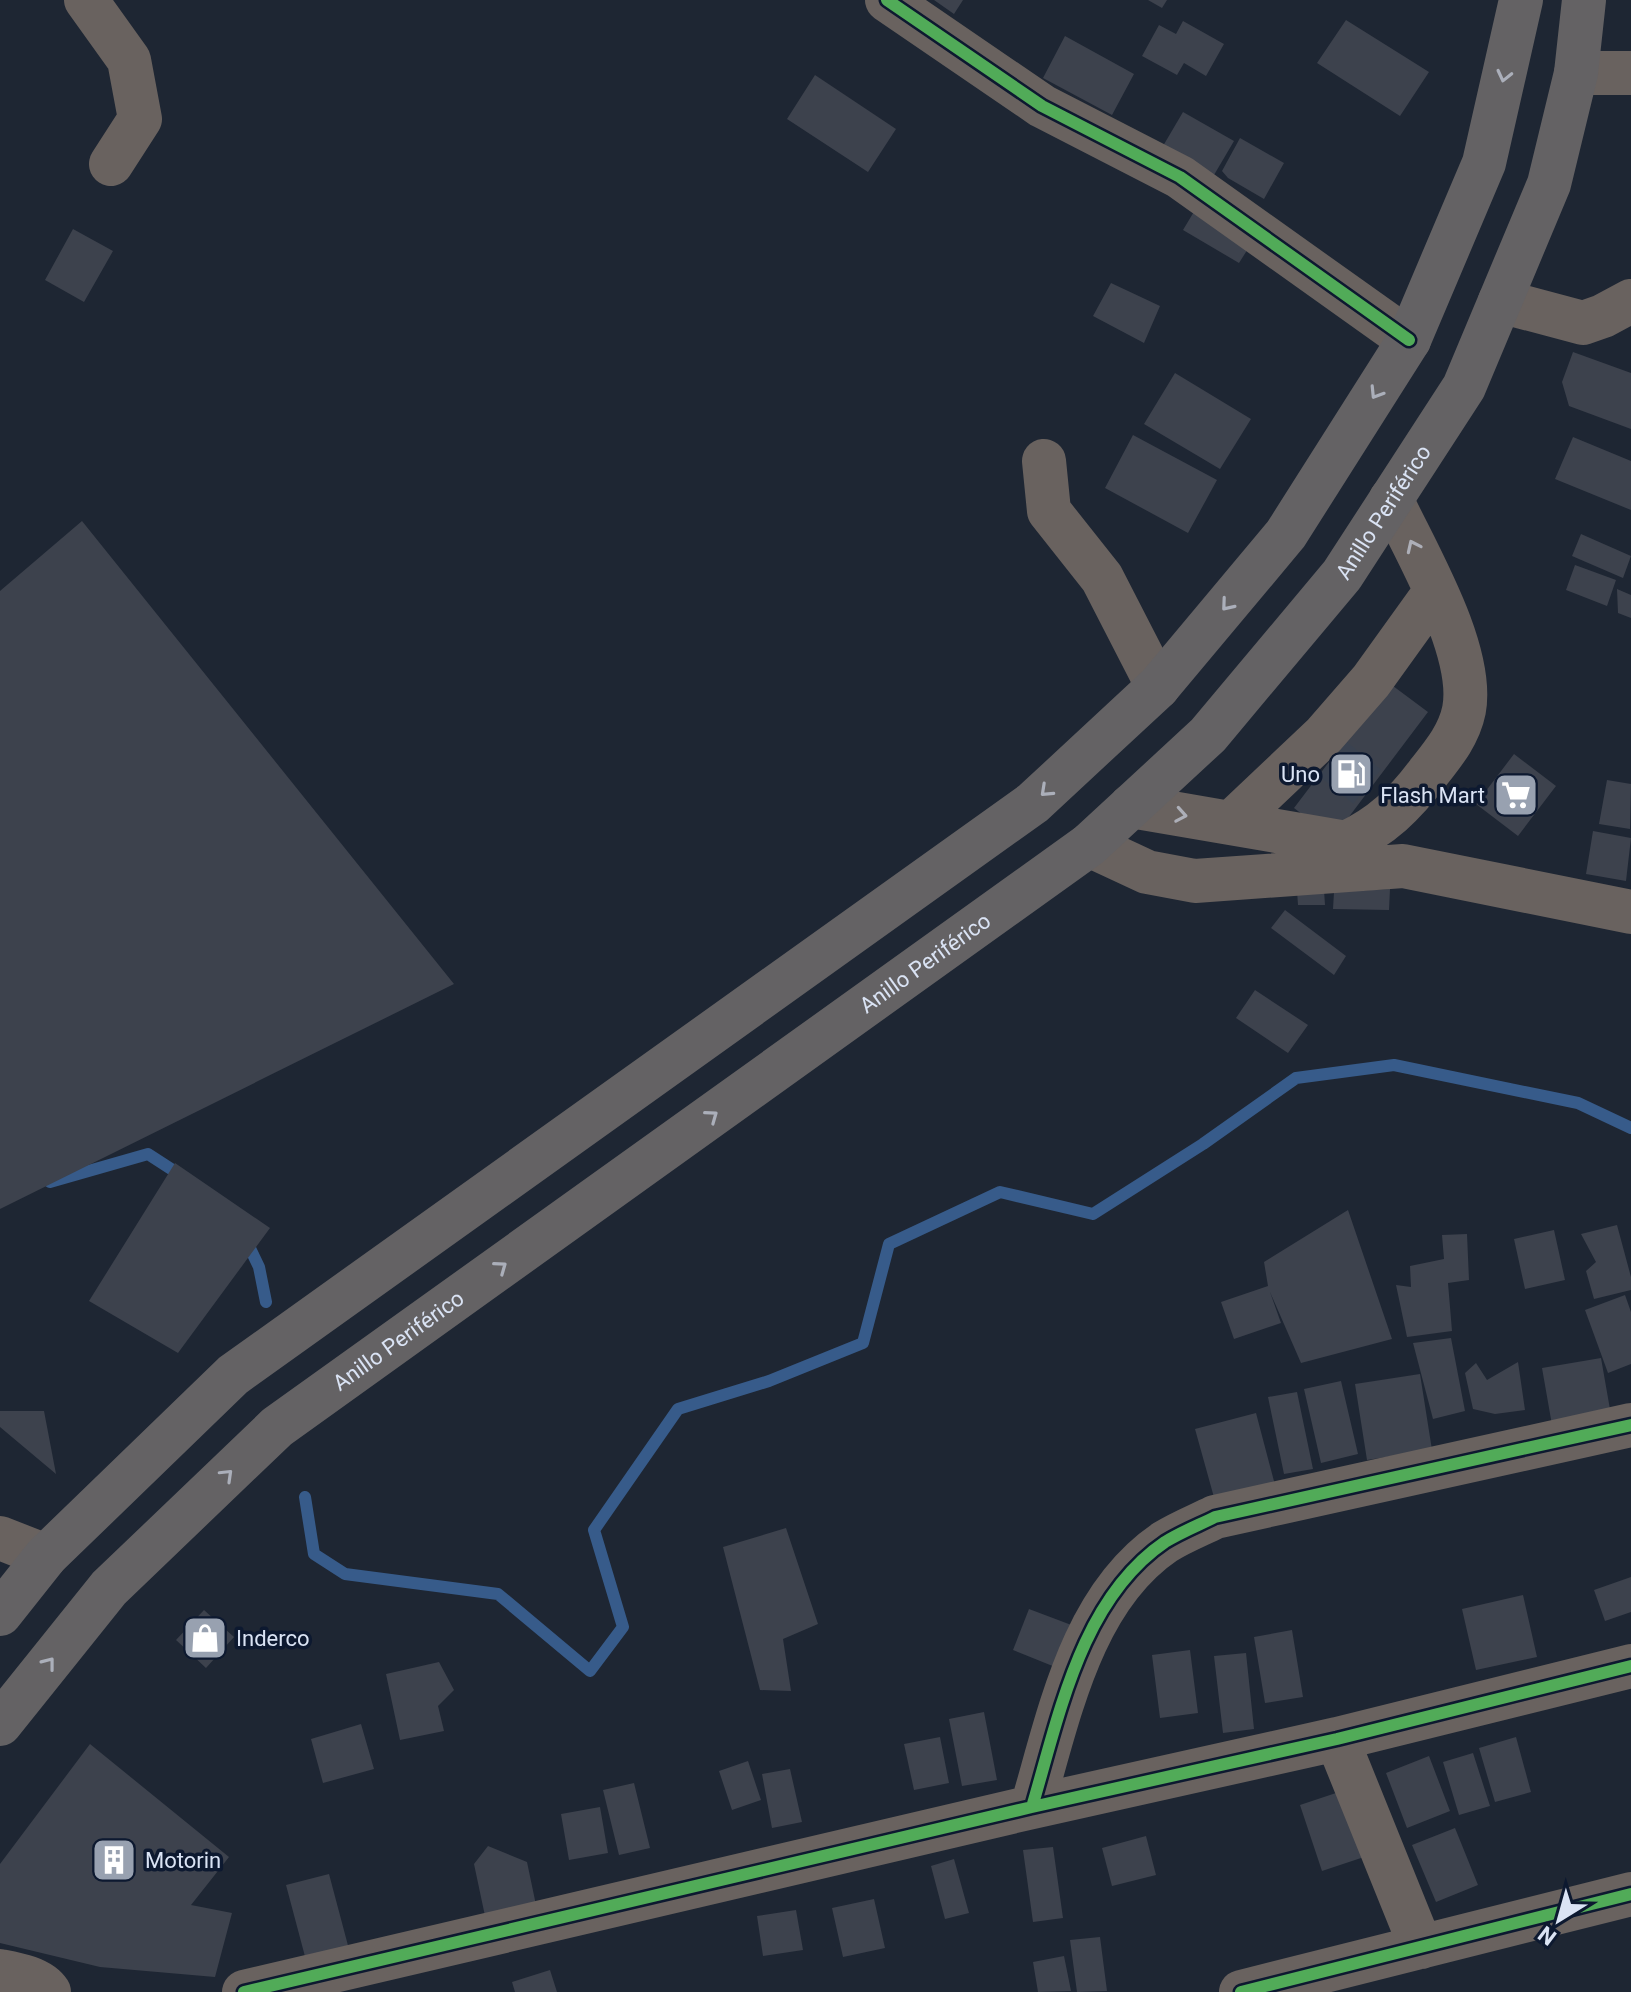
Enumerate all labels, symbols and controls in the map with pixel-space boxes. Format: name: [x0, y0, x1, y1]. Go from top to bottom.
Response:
one-way arrow: [1496, 69, 1513, 82]
one-way arrow: [1370, 384, 1385, 399]
street label: Anillo Periférico: [1330, 440, 1436, 584]
one-way arrow: [1407, 539, 1423, 554]
one-way arrow: [1222, 596, 1237, 611]
fuel station icon: Uno: [1327, 750, 1375, 798]
place label: Uno: [1281, 762, 1320, 787]
supermarket icon: Flash Mart: [1492, 771, 1540, 819]
one-way arrow: [1041, 782, 1055, 797]
place label: Flash Mart: [1380, 783, 1485, 808]
one-way arrow: [1174, 805, 1188, 822]
street label: Anillo Periférico: [855, 907, 995, 1018]
one-way arrow: [703, 1111, 717, 1125]
one-way arrow: [492, 1262, 506, 1277]
street label: Anillo Periférico: [328, 1285, 468, 1395]
one-way arrow: [218, 1470, 232, 1484]
shop icon: Inderco: [181, 1614, 229, 1662]
place label: Inderco: [236, 1626, 310, 1651]
one-way arrow: [39, 1657, 53, 1672]
building icon: Motorin: [90, 1836, 138, 1884]
place label: Motorin: [145, 1848, 221, 1873]
north arrow: [1519, 1880, 1599, 1960]
text: N: [1534, 1921, 1561, 1950]

